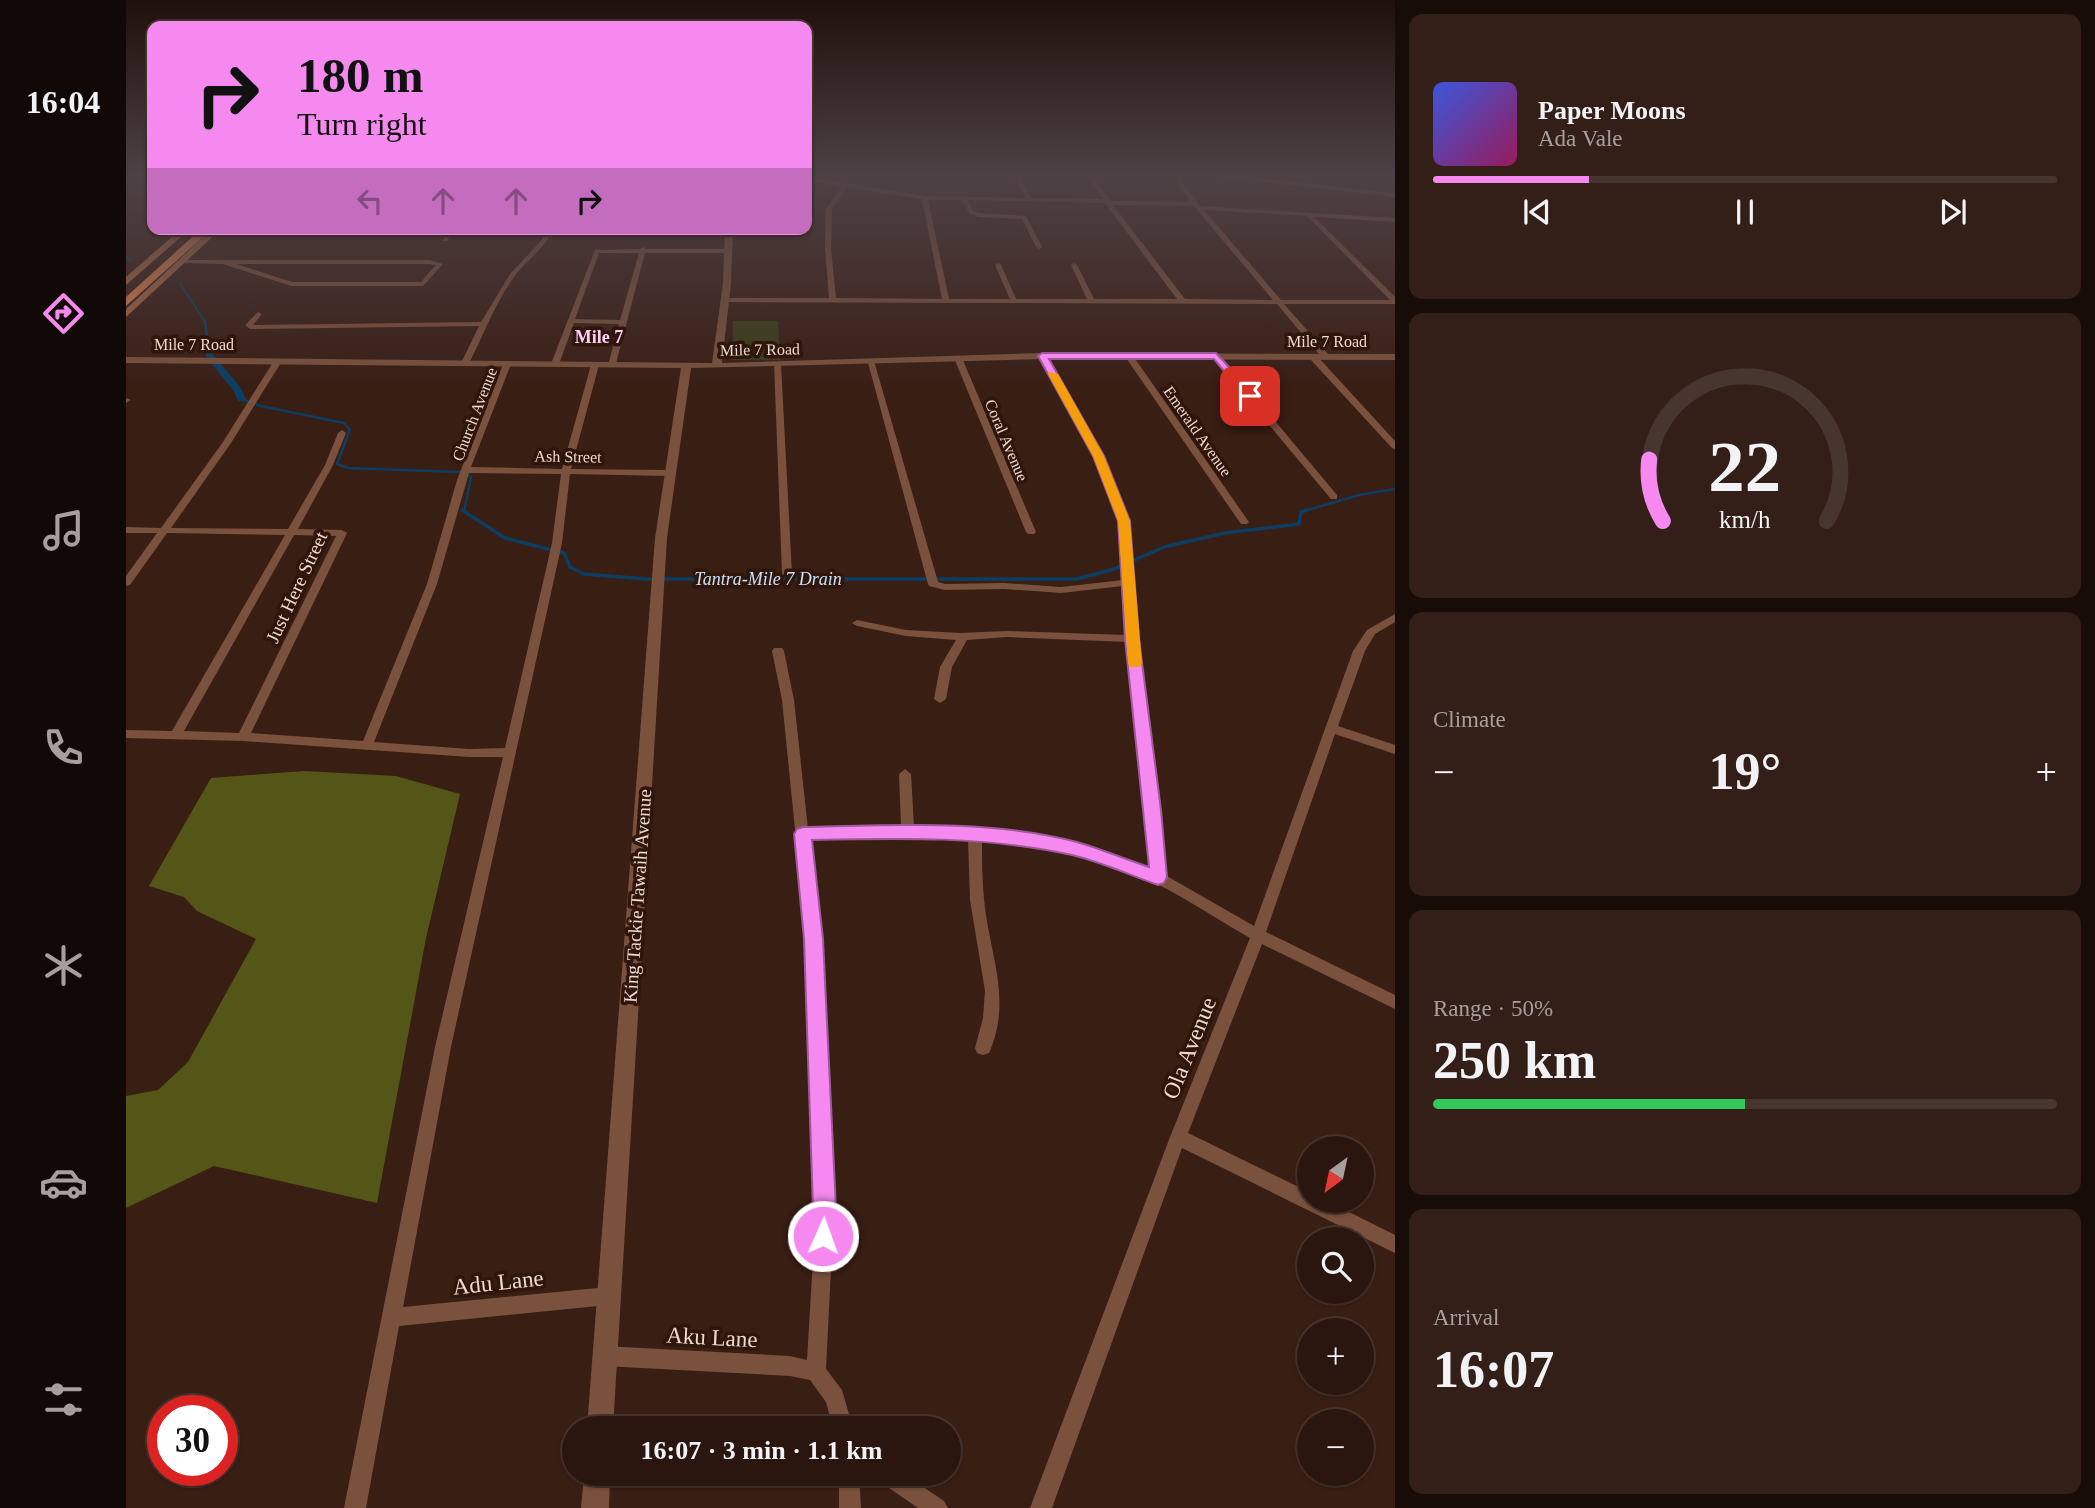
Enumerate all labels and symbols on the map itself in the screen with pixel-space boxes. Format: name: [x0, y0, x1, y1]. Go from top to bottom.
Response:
district label: Mile 7: [575, 327, 623, 347]
street label: Mile 7 Road: [1287, 333, 1367, 350]
street label: Mile 7 Road: [154, 336, 234, 353]
street label: Mile 7 Road: [720, 340, 800, 359]
street label: Church Avenue: [449, 365, 500, 463]
pin: [1220, 366, 1280, 426]
street label: Emerald Avenue: [1160, 383, 1235, 480]
street label: Coral Avenue: [982, 397, 1031, 484]
street label: Ash Street: [534, 447, 602, 466]
street label: Just Here Street: [262, 528, 332, 646]
water label: Tantra-Mile 7 Drain: [694, 569, 842, 589]
street label: King Tackie Tawaih Avenue: [620, 788, 655, 1004]
street label: Ola Avenue: [1158, 994, 1221, 1103]
north arrow: [1297, 1136, 1374, 1213]
position arrow: [786, 1199, 860, 1273]
street label: Adu Lane: [451, 1265, 545, 1300]
street label: Aku Lane: [666, 1323, 758, 1352]
speed limit sign: 30: [147, 1395, 238, 1486]

